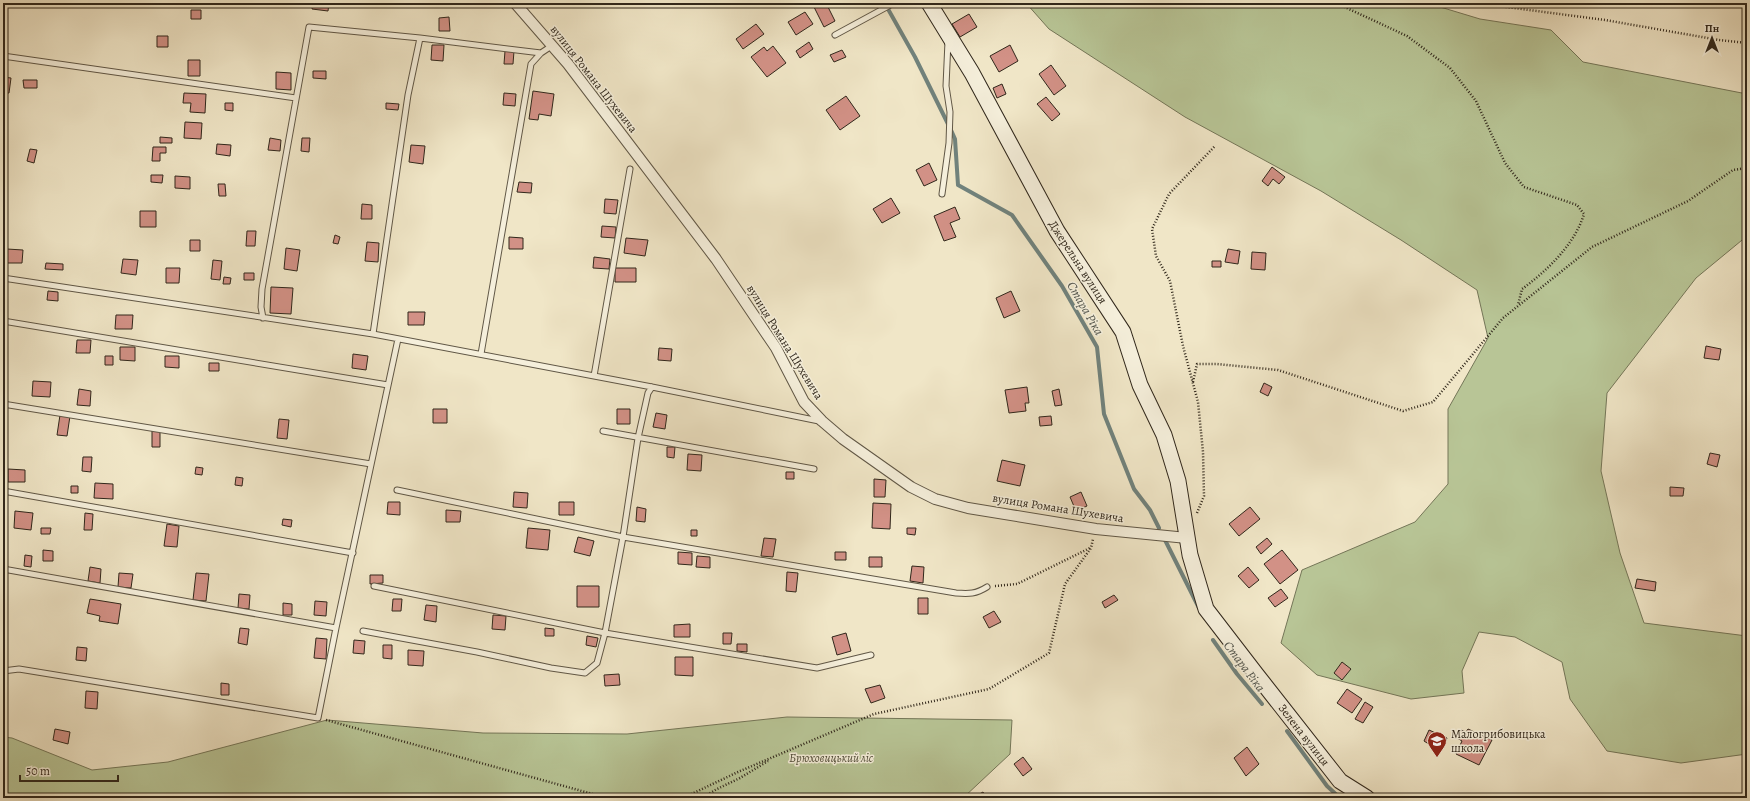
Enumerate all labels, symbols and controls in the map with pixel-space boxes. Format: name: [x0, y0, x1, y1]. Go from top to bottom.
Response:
north arrow: [1692, 18, 1732, 58]
text: Пн: [1705, 21, 1720, 36]
street label: вулиця Романа Шухевича: [547, 22, 641, 137]
street label: Джерельна вулиця: [1045, 217, 1111, 307]
water label: Стара Ріка: [1063, 278, 1108, 338]
street label: вулиця Романа Шухевича: [743, 282, 827, 403]
street label: вулиця Романа Шухевича: [991, 490, 1125, 526]
water label: Стара Ріка: [1220, 637, 1269, 695]
street label: Зелена вулиця: [1275, 701, 1333, 769]
place label: Малогрибовицька школа: [1451, 726, 1546, 756]
school or university icon: Малогрибовицька школа: [1426, 730, 1448, 758]
park label: Брюховицький ліс: [789, 750, 874, 766]
scale bar: [20, 757, 118, 783]
text: 50 m: [26, 763, 50, 779]

